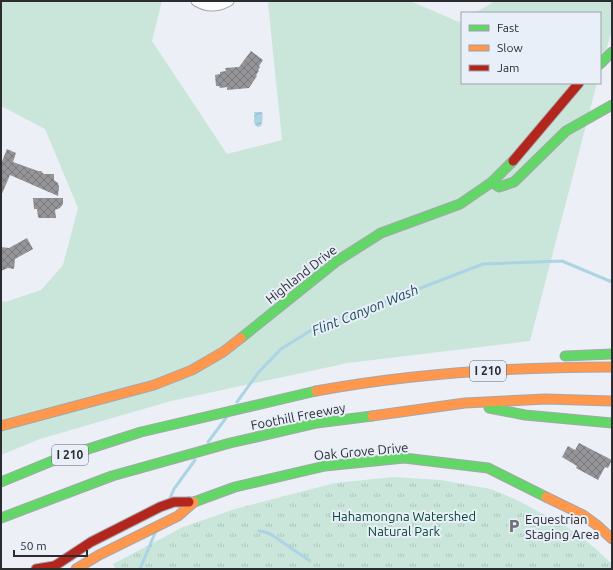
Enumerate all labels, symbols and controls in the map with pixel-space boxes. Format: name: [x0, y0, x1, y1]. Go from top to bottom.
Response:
legend: [461, 12, 601, 84]
text: Fast: [497, 21, 519, 34]
text: Slow: [497, 41, 523, 54]
text: Jam: [497, 61, 519, 74]
street label: Highland Drive: [263, 242, 339, 306]
water label: Flint Canyon Wash: [309, 281, 421, 339]
road number: I 210: [470, 361, 506, 381]
street label: Foothill Freeway: [249, 400, 347, 432]
street label: Oak Grove Drive: [313, 440, 409, 462]
road number: I 210: [52, 445, 88, 465]
park label: Hahamongna Watershed Natural Park: [332, 509, 476, 538]
place label: Equestrian Staging Area: [525, 512, 599, 541]
parking icon: Equestrian Staging Area: [506, 518, 522, 534]
scale bar: [14, 532, 87, 558]
text: 50 m: [20, 539, 47, 552]

